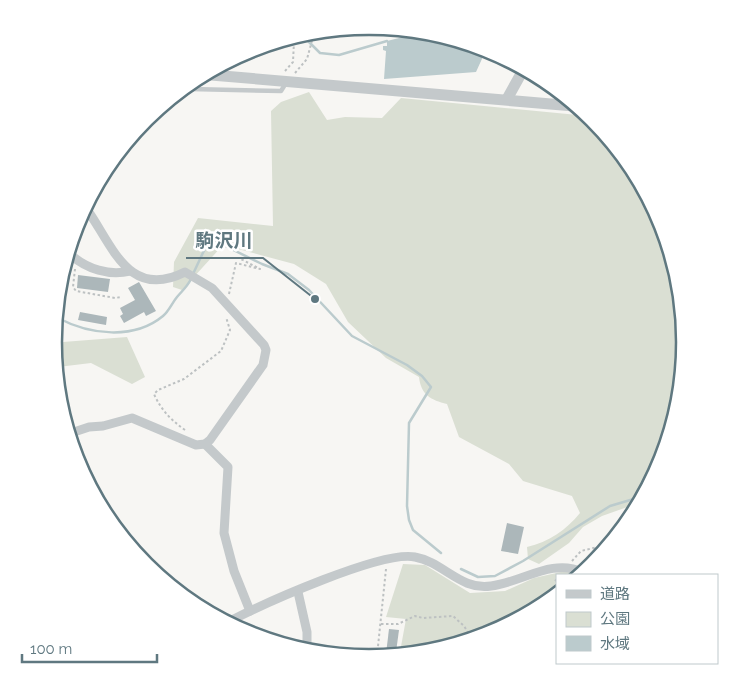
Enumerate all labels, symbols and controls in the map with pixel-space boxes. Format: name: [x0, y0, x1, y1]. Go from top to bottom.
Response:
callout: 駒沢川: [186, 224, 263, 258]
text: 駒沢川: [195, 229, 253, 251]
legend: [556, 574, 718, 664]
text: 道路: [600, 585, 630, 603]
text: 公園: [600, 610, 630, 628]
scale bar: [22, 632, 158, 664]
text: 水域: [600, 635, 630, 653]
text: 100 m: [30, 640, 72, 658]

